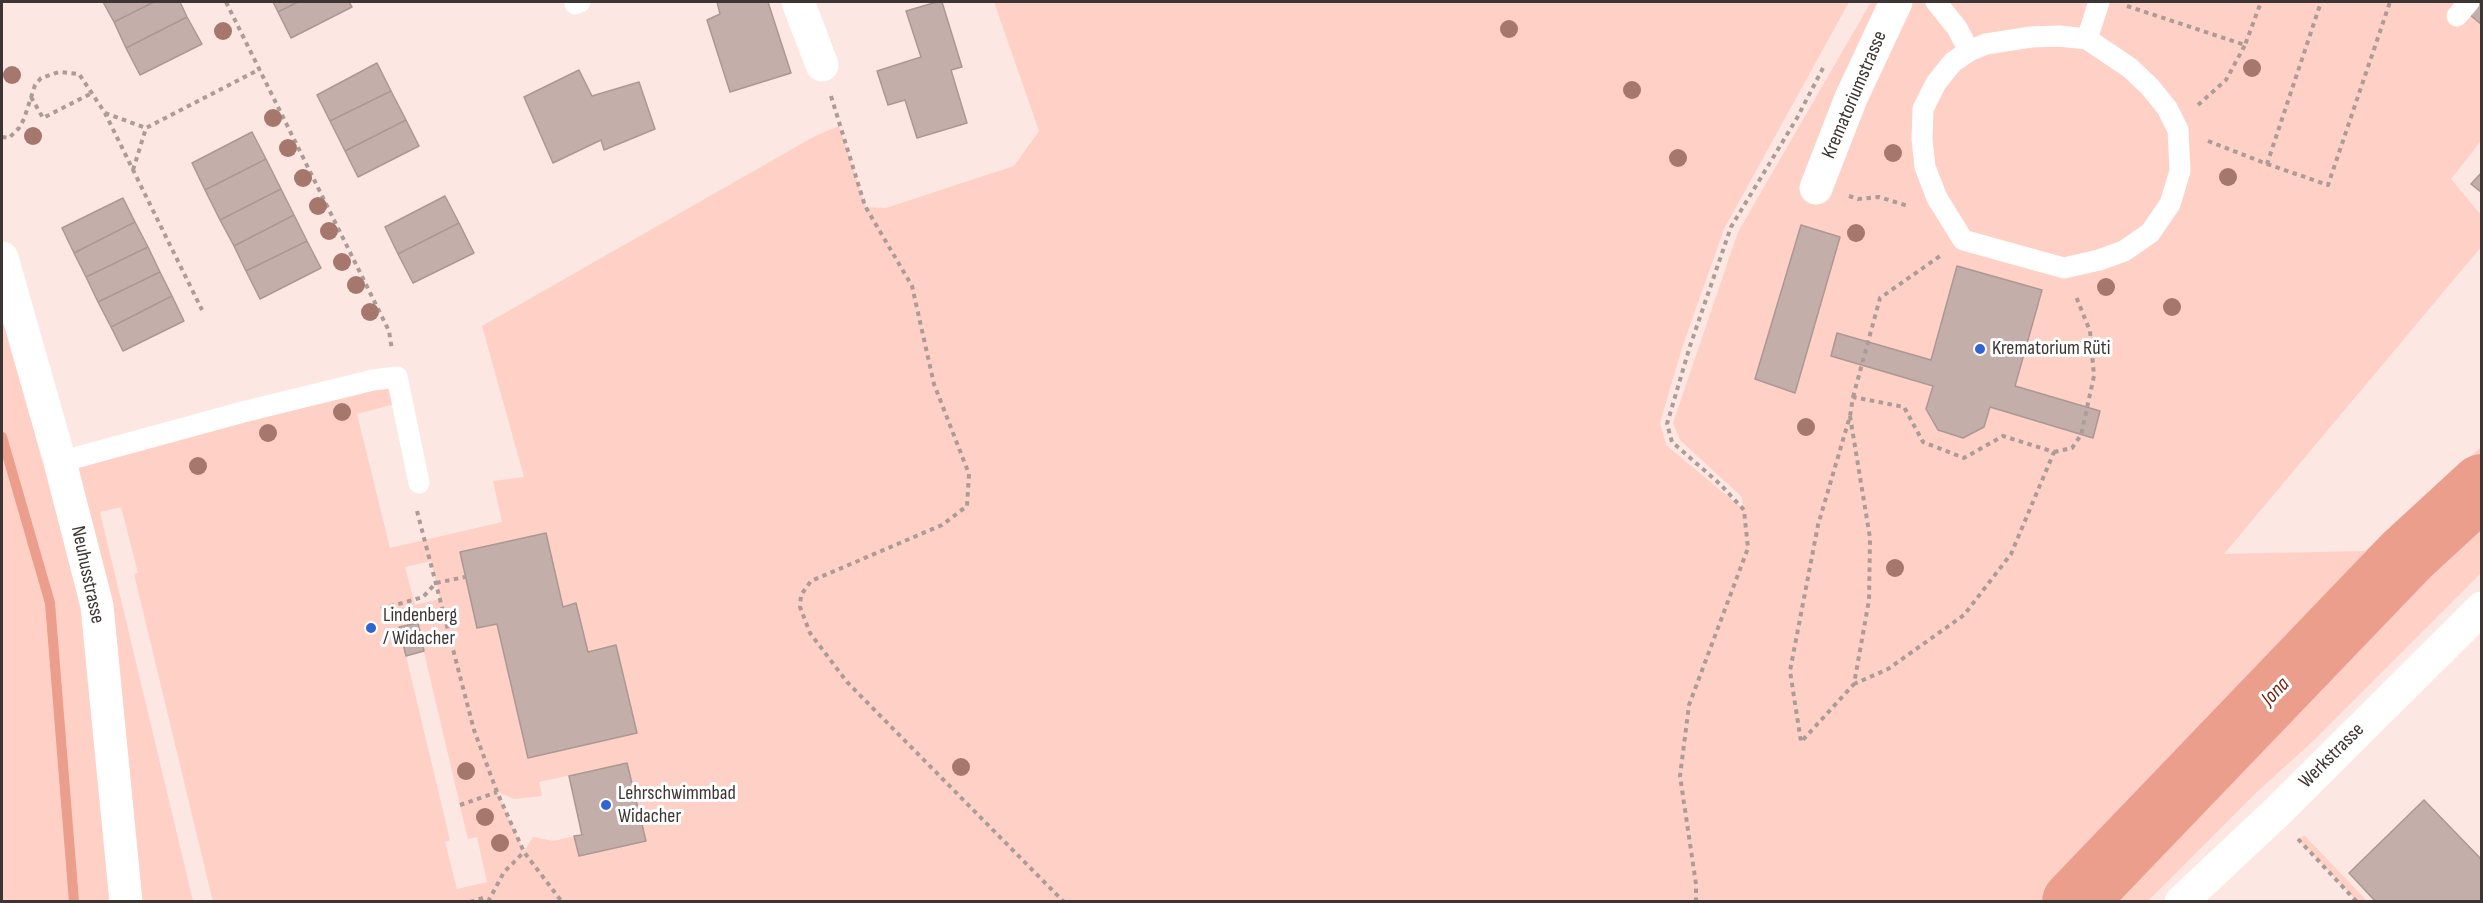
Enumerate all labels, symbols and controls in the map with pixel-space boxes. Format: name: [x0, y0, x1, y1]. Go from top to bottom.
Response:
street label: Krematoriumstrasse: [1817, 28, 1893, 162]
place label: Krematorium Rüti: [1992, 337, 2110, 361]
marker: Krematorium Rüti: [1973, 342, 1987, 356]
street label: Neuhusstrasse: [65, 524, 109, 626]
place label: Lindenberg / Widacher: [383, 604, 457, 651]
marker: Lindenberg / Widacher: [364, 621, 378, 635]
water label: Jona: [2256, 672, 2296, 712]
street label: Werkstrasse: [2294, 718, 2370, 794]
place label: Lehrschwimmbad Widacher: [618, 782, 736, 829]
marker: Lehrschwimmbad Widacher: [599, 798, 613, 812]

